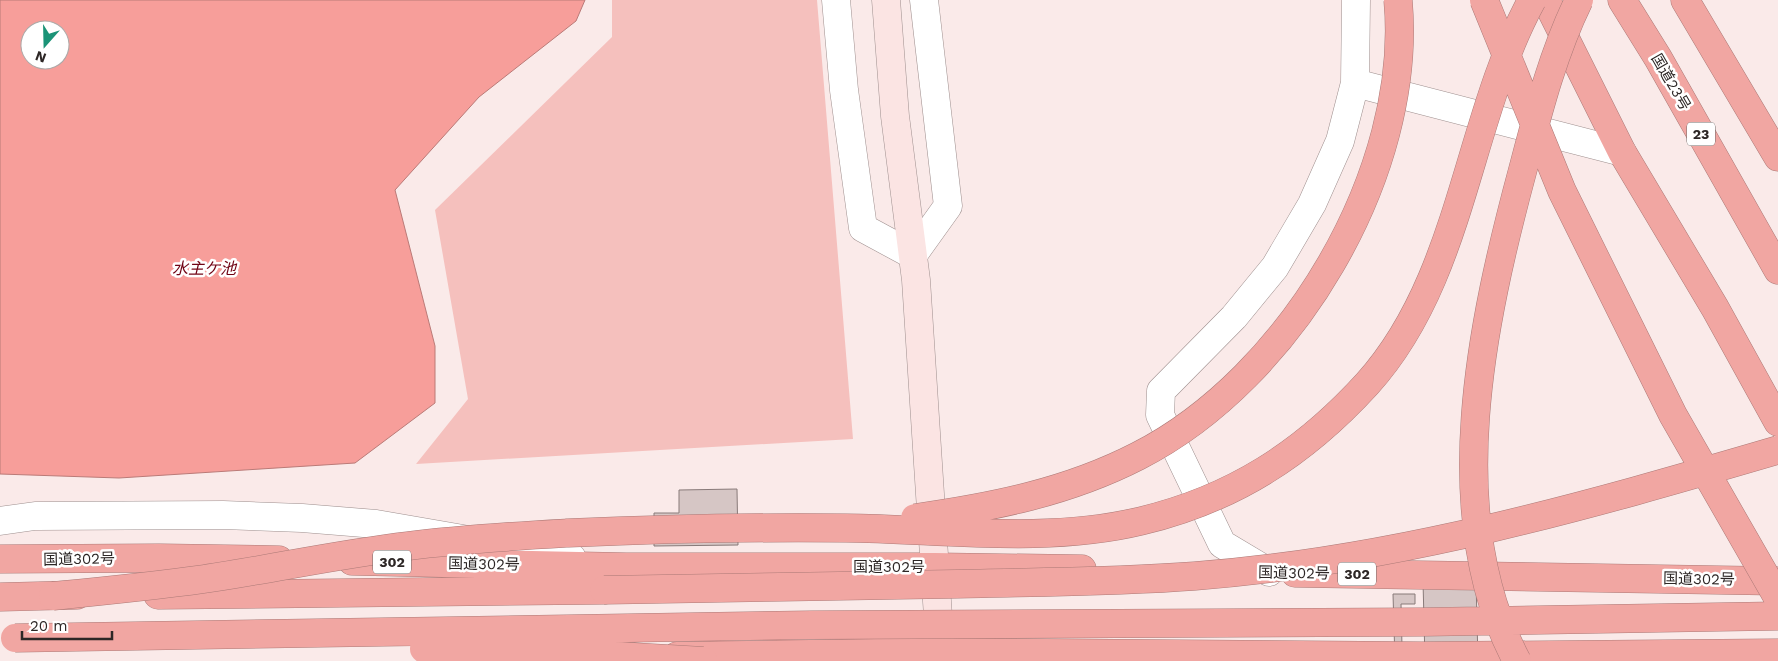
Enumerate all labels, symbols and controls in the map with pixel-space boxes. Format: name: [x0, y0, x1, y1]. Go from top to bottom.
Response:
north arrow: [20, 20, 70, 70]
text: N: [33, 48, 48, 67]
street label: 国道23号: [1648, 50, 1694, 114]
road number: 23: [1687, 122, 1715, 146]
water label: 水主ケ池: [172, 259, 238, 278]
street label: 国道302号: [43, 549, 115, 569]
road number: 302: [373, 550, 411, 574]
street label: 国道302号: [448, 554, 520, 574]
street label: 国道302号: [853, 558, 925, 576]
road number: 302: [1338, 562, 1376, 586]
street label: 国道302号: [1258, 563, 1330, 583]
street label: 国道302号: [1663, 569, 1735, 589]
scale bar: [22, 608, 112, 640]
text: 20 m: [30, 617, 68, 635]

